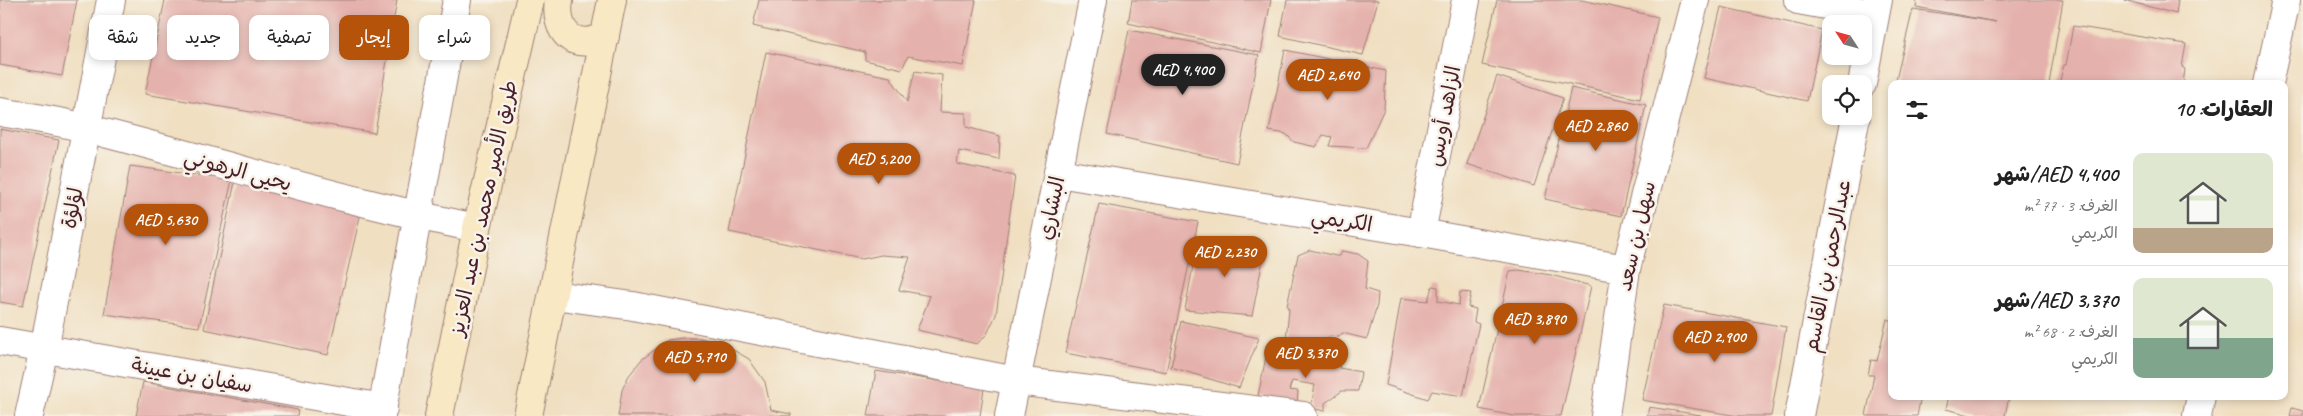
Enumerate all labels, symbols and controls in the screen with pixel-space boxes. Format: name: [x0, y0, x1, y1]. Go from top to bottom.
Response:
chip: شقة: [89, 15, 157, 60]
chip: جديد: [167, 15, 239, 60]
chip: تصفية: [249, 15, 329, 60]
chip: إيجار: [339, 15, 409, 60]
chip: شراء: [419, 15, 490, 60]
north arrow: [1822, 15, 1872, 65]
map controls: [1822, 15, 1872, 125]
pin: AED 4,400: [1126, 54, 1240, 96]
pin: AED 2,640: [1271, 58, 1385, 101]
text: AED 4,400: [1152, 60, 1214, 80]
street label: الزاهد أويس: [1421, 63, 1467, 169]
text: AED 2,640: [1297, 65, 1359, 85]
button: locate: [1822, 75, 1872, 125]
street label: طريق الأمير محمد بن عبد العزيز: [442, 78, 523, 340]
icon: filters: [1903, 96, 1931, 124]
text: العقارات: 10: [2175, 96, 2273, 122]
pin: AED 2,860: [1539, 110, 1653, 152]
text: AED 2,860: [1565, 116, 1627, 136]
pin: AED 5,200: [822, 142, 936, 185]
street label: يحيى الرهوني: [180, 143, 295, 203]
text: AED 5,200: [848, 149, 910, 169]
text: AED 4,400/شهر: [1995, 161, 2118, 187]
icon: home: [2173, 173, 2233, 233]
street label: البشاري: [1032, 174, 1072, 243]
street label: عبدالرحمن بن القاسم: [1797, 177, 1859, 355]
street label: سهل بن سعد: [1611, 178, 1661, 294]
street label: لؤلؤة: [55, 185, 89, 231]
text: الغرف: 3 · 77 m²: [2024, 196, 2118, 216]
street label: الكريمي: [1309, 202, 1374, 244]
pin: AED 5,630: [109, 204, 223, 246]
text: AED 5,630: [135, 210, 197, 230]
text: الكريمي: [2071, 223, 2118, 243]
pin: AED 2,230: [1168, 236, 1282, 278]
text: AED 2,230: [1194, 242, 1256, 262]
text: AED 3,370/شهر: [1995, 287, 2118, 313]
icon: home: [2173, 298, 2233, 358]
pin: AED 3,890: [1478, 302, 1592, 345]
text: AED 3,890: [1504, 309, 1566, 329]
pin: AED 2,900: [1658, 320, 1772, 363]
text: الغرف: 2 · 68 m²: [2024, 322, 2118, 342]
text: AED 2,900: [1684, 327, 1746, 347]
pin: AED 3,370: [1249, 336, 1363, 379]
pin: AED 5,710: [638, 340, 752, 383]
text: AED 3,370: [1275, 343, 1337, 363]
text: AED 5,710: [664, 347, 726, 367]
text: الكريمي: [2071, 349, 2118, 369]
street label: سفيان بن عيينة: [129, 352, 255, 398]

